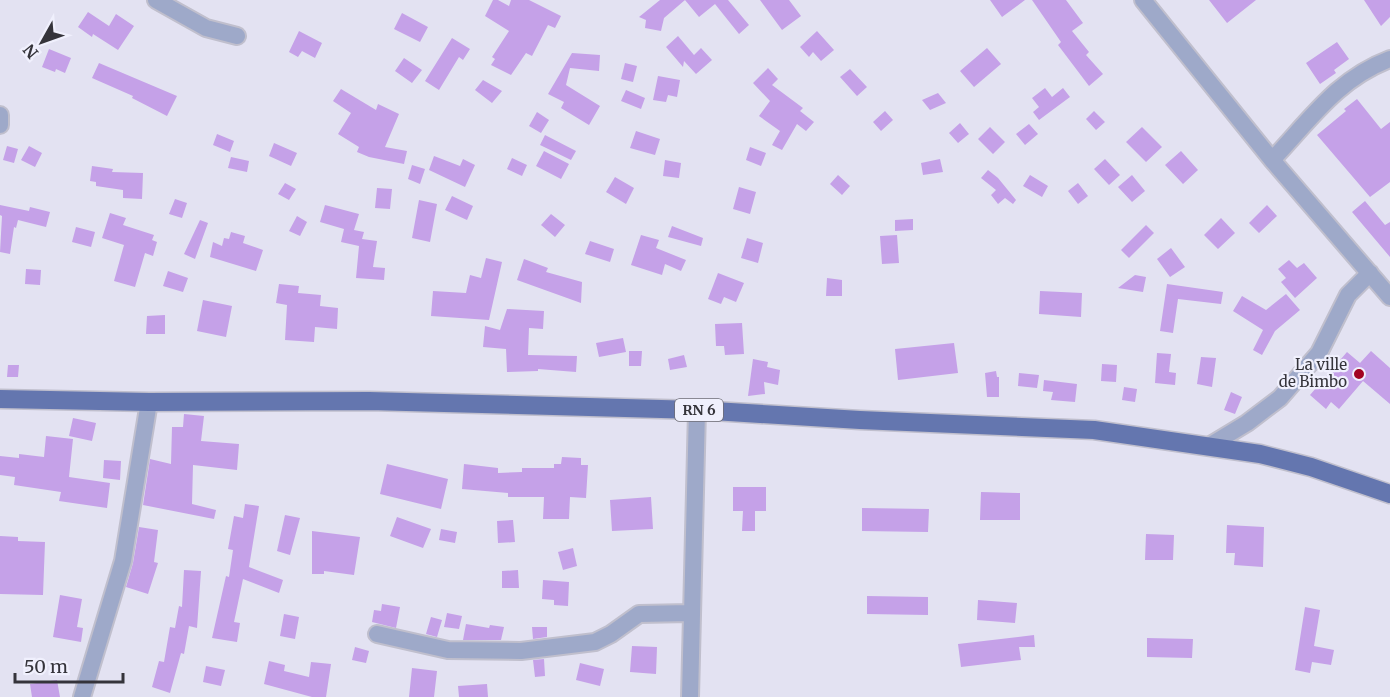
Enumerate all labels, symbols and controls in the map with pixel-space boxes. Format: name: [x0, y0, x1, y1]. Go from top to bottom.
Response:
north arrow: [12, 12, 72, 72]
text: N: [19, 40, 42, 63]
place label: La ville de Bimbo: [1279, 355, 1347, 391]
marker: La ville de Bimbo: [1352, 367, 1366, 381]
road number: RN 6: [675, 399, 723, 421]
scale bar: [15, 646, 123, 684]
text: 50 m: [24, 655, 68, 678]

